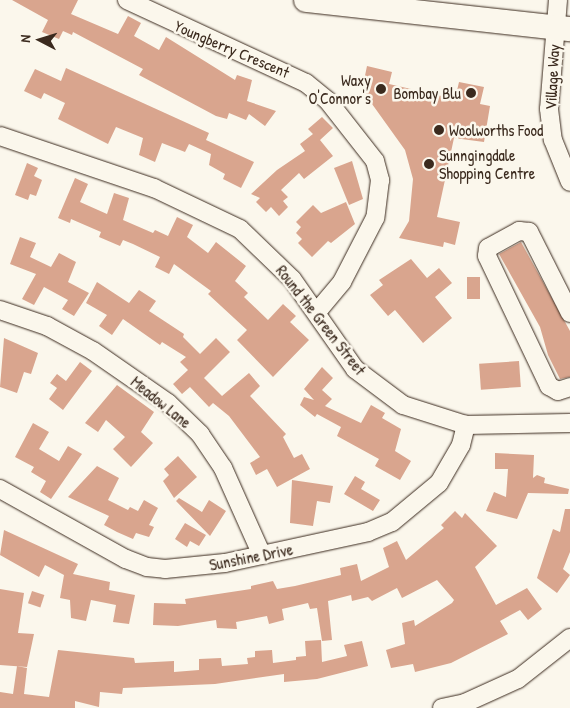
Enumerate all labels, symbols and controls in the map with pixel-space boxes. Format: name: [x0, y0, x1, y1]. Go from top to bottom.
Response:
north arrow: [15, 15, 65, 65]
street label: Youngberry Crescent: [172, 16, 292, 82]
text: N: [15, 34, 34, 43]
street label: Village Way: [541, 44, 563, 110]
place label: Waxy O'Connor's: [308, 70, 371, 108]
marker: Waxy O'Connor's: [375, 83, 387, 95]
place label: Bombay Blu: [393, 83, 461, 103]
marker: Bombay Blu: [465, 87, 477, 99]
place label: Woolworths Food: [449, 120, 543, 140]
marker: Woolworths Food: [433, 124, 445, 136]
place label: Sunngingdale Shopping Centre: [439, 145, 535, 183]
marker: Sunngingdale Shopping Centre: [423, 158, 435, 170]
street label: Round the Green Street: [272, 261, 370, 379]
street label: Meadow Lane: [127, 372, 195, 432]
street label: Sunshine Drive: [208, 539, 294, 575]

